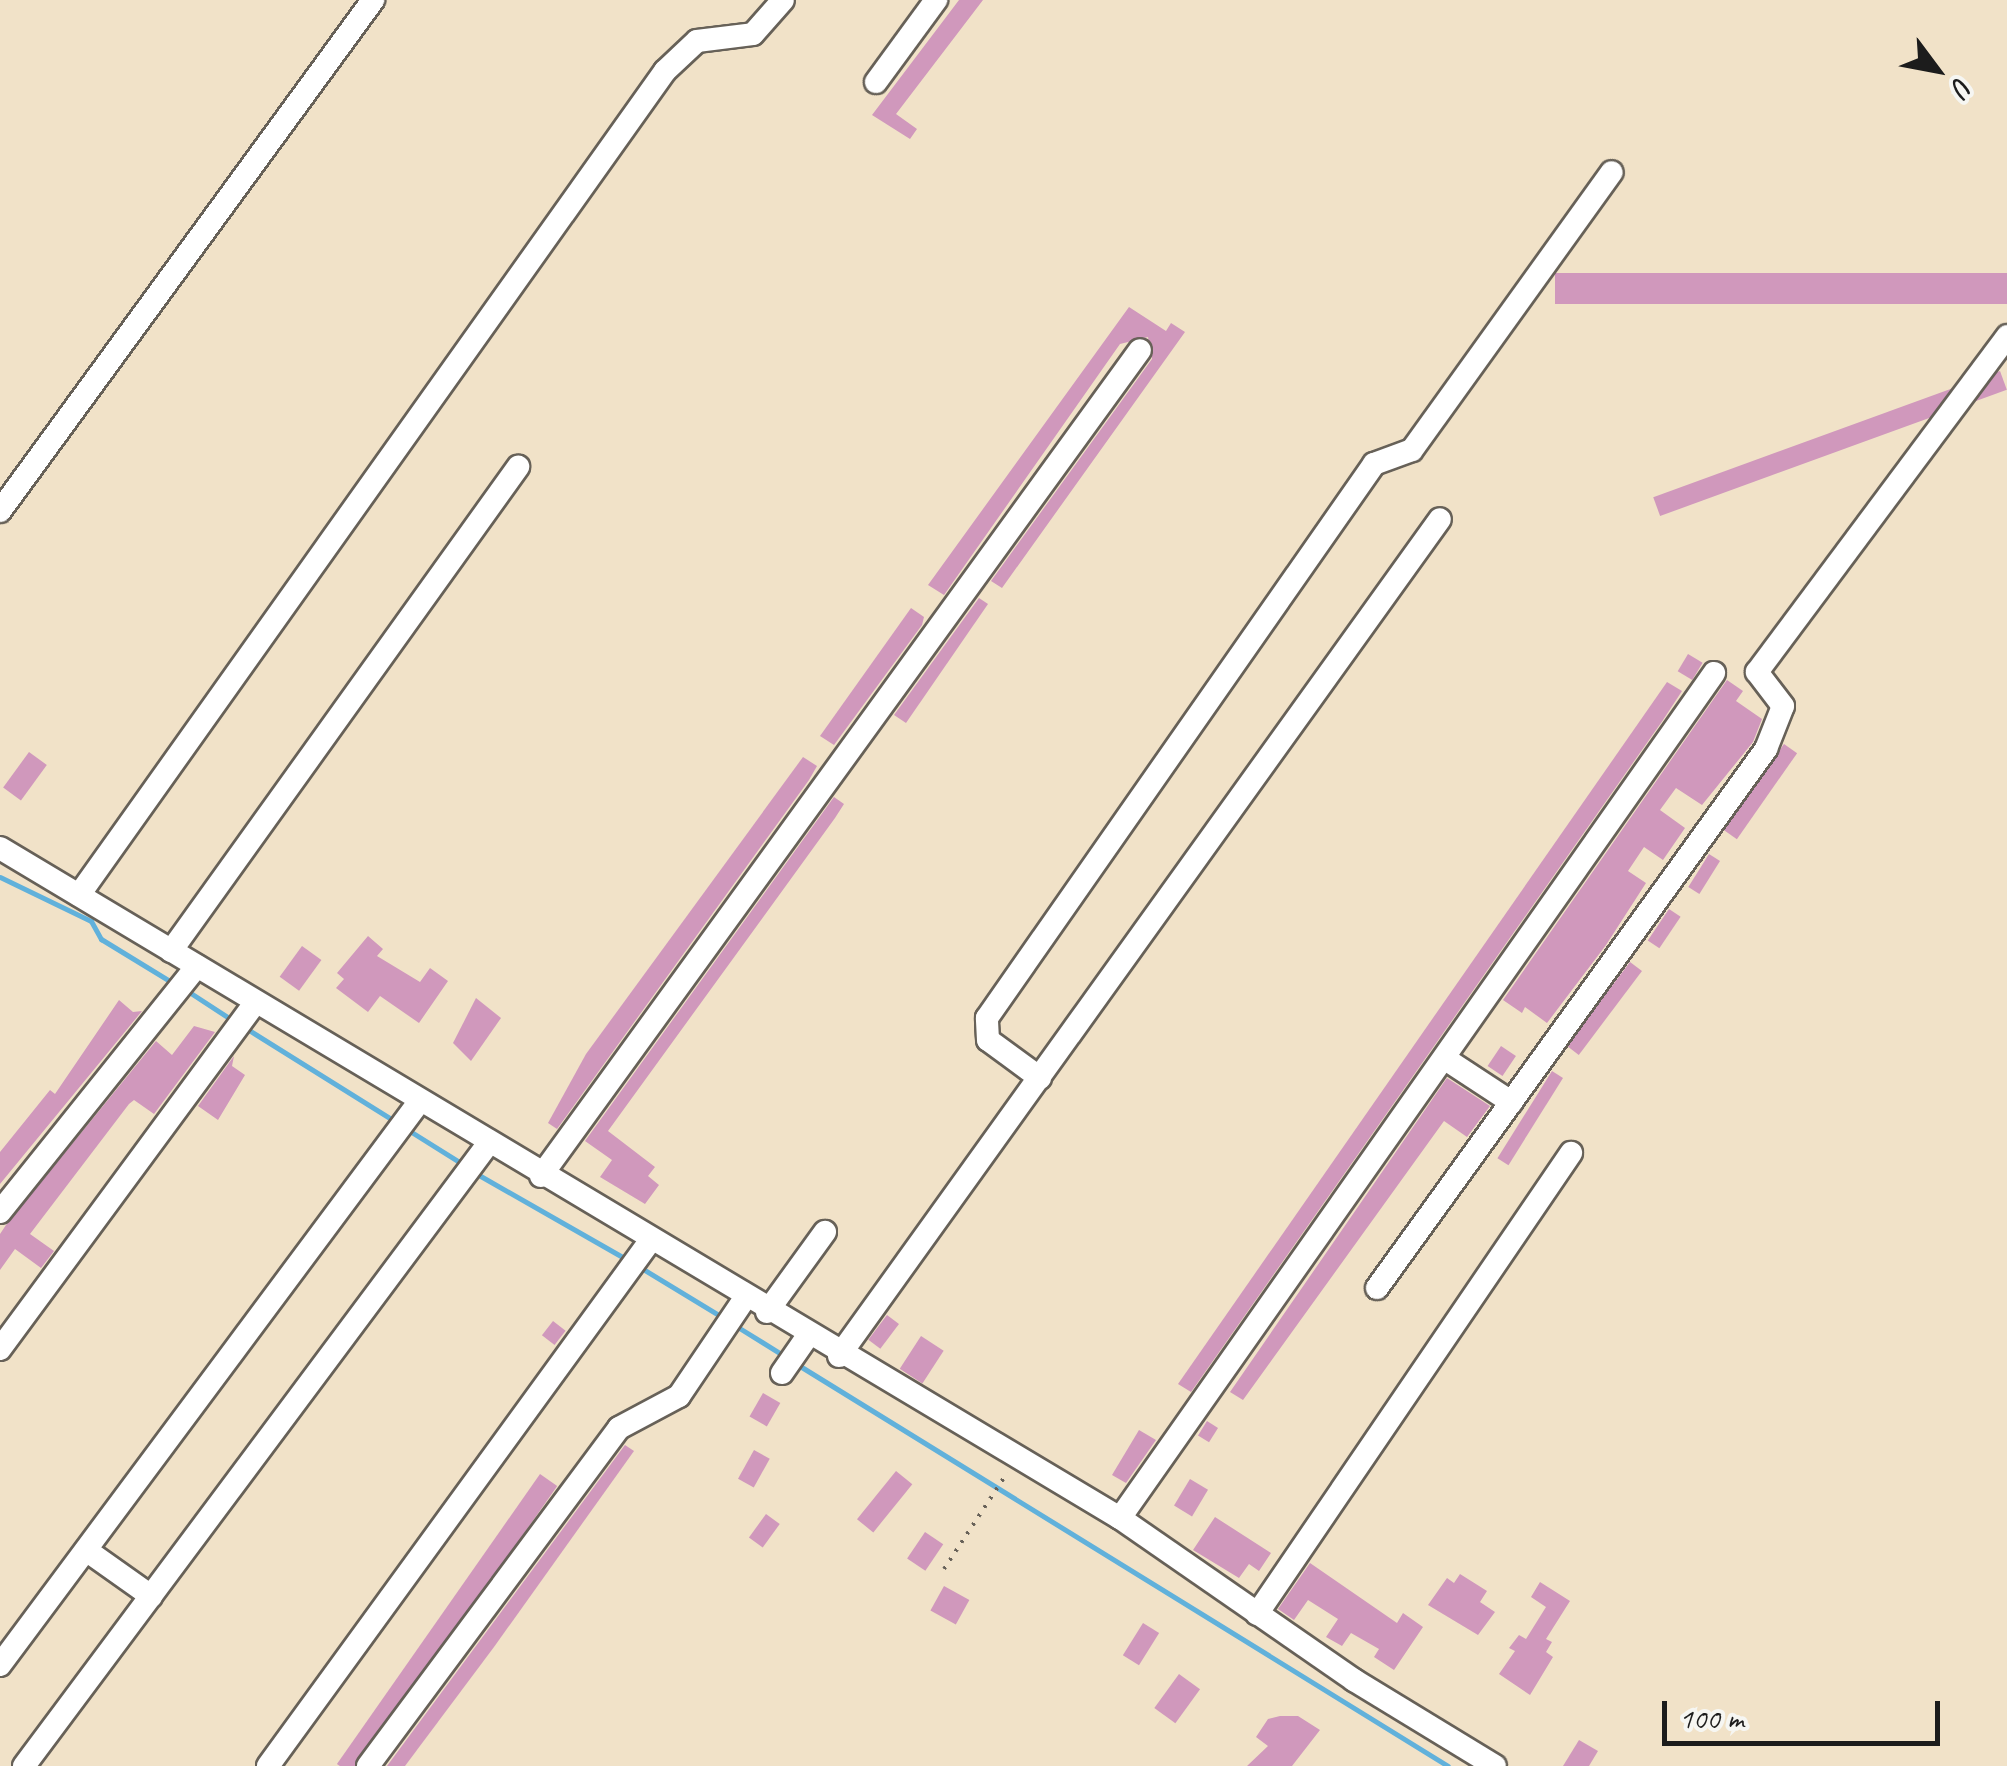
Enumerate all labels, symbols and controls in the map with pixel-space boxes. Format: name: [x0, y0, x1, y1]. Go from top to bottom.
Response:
north arrow: [1887, 20, 1987, 120]
text: U: [1944, 71, 1981, 101]
scale bar: [1667, 1681, 1944, 1743]
text: 100 m: [1679, 1699, 1744, 1737]

